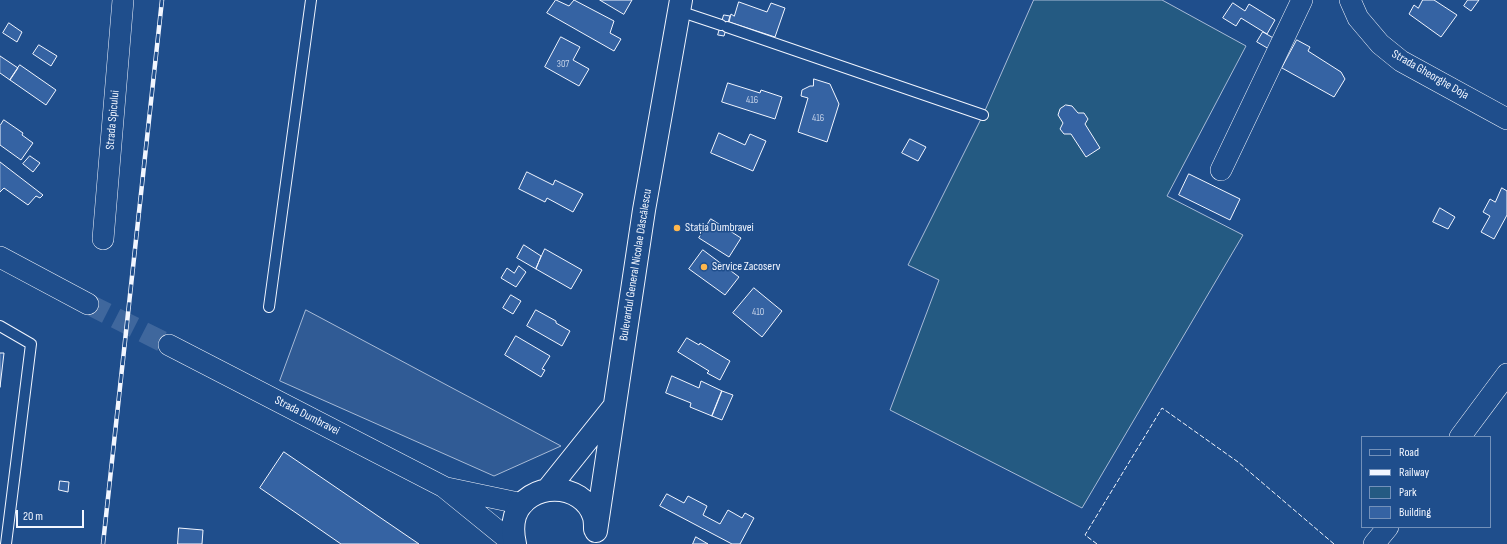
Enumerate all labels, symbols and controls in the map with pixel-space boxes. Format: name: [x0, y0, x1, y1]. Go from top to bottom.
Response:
street label: Strada Gheorghe Doja: [1389, 47, 1471, 103]
house number: 307: [557, 58, 569, 70]
street label: Strada Spicului: [103, 90, 123, 150]
house number: 416: [746, 94, 758, 106]
house number: 416: [812, 112, 824, 124]
street label: Bulevardul General Nicolae Dăscălescu: [617, 188, 655, 342]
place label: Stația Dumbravei: [685, 221, 754, 235]
marker: Stația Dumbravei: [672, 223, 682, 233]
place label: Service Zacoserv: [712, 260, 780, 274]
marker: Service Zacoserv: [699, 262, 709, 272]
house number: 410: [752, 306, 764, 318]
street label: Strada Dumbravei: [272, 393, 342, 439]
legend: [1361, 436, 1491, 528]
text: Road: [1399, 445, 1419, 460]
text: Railway: [1399, 465, 1429, 480]
text: Park: [1399, 485, 1417, 500]
scale bar: [18, 502, 86, 528]
text: Building: [1399, 505, 1431, 520]
text: 20 m: [23, 509, 43, 524]

